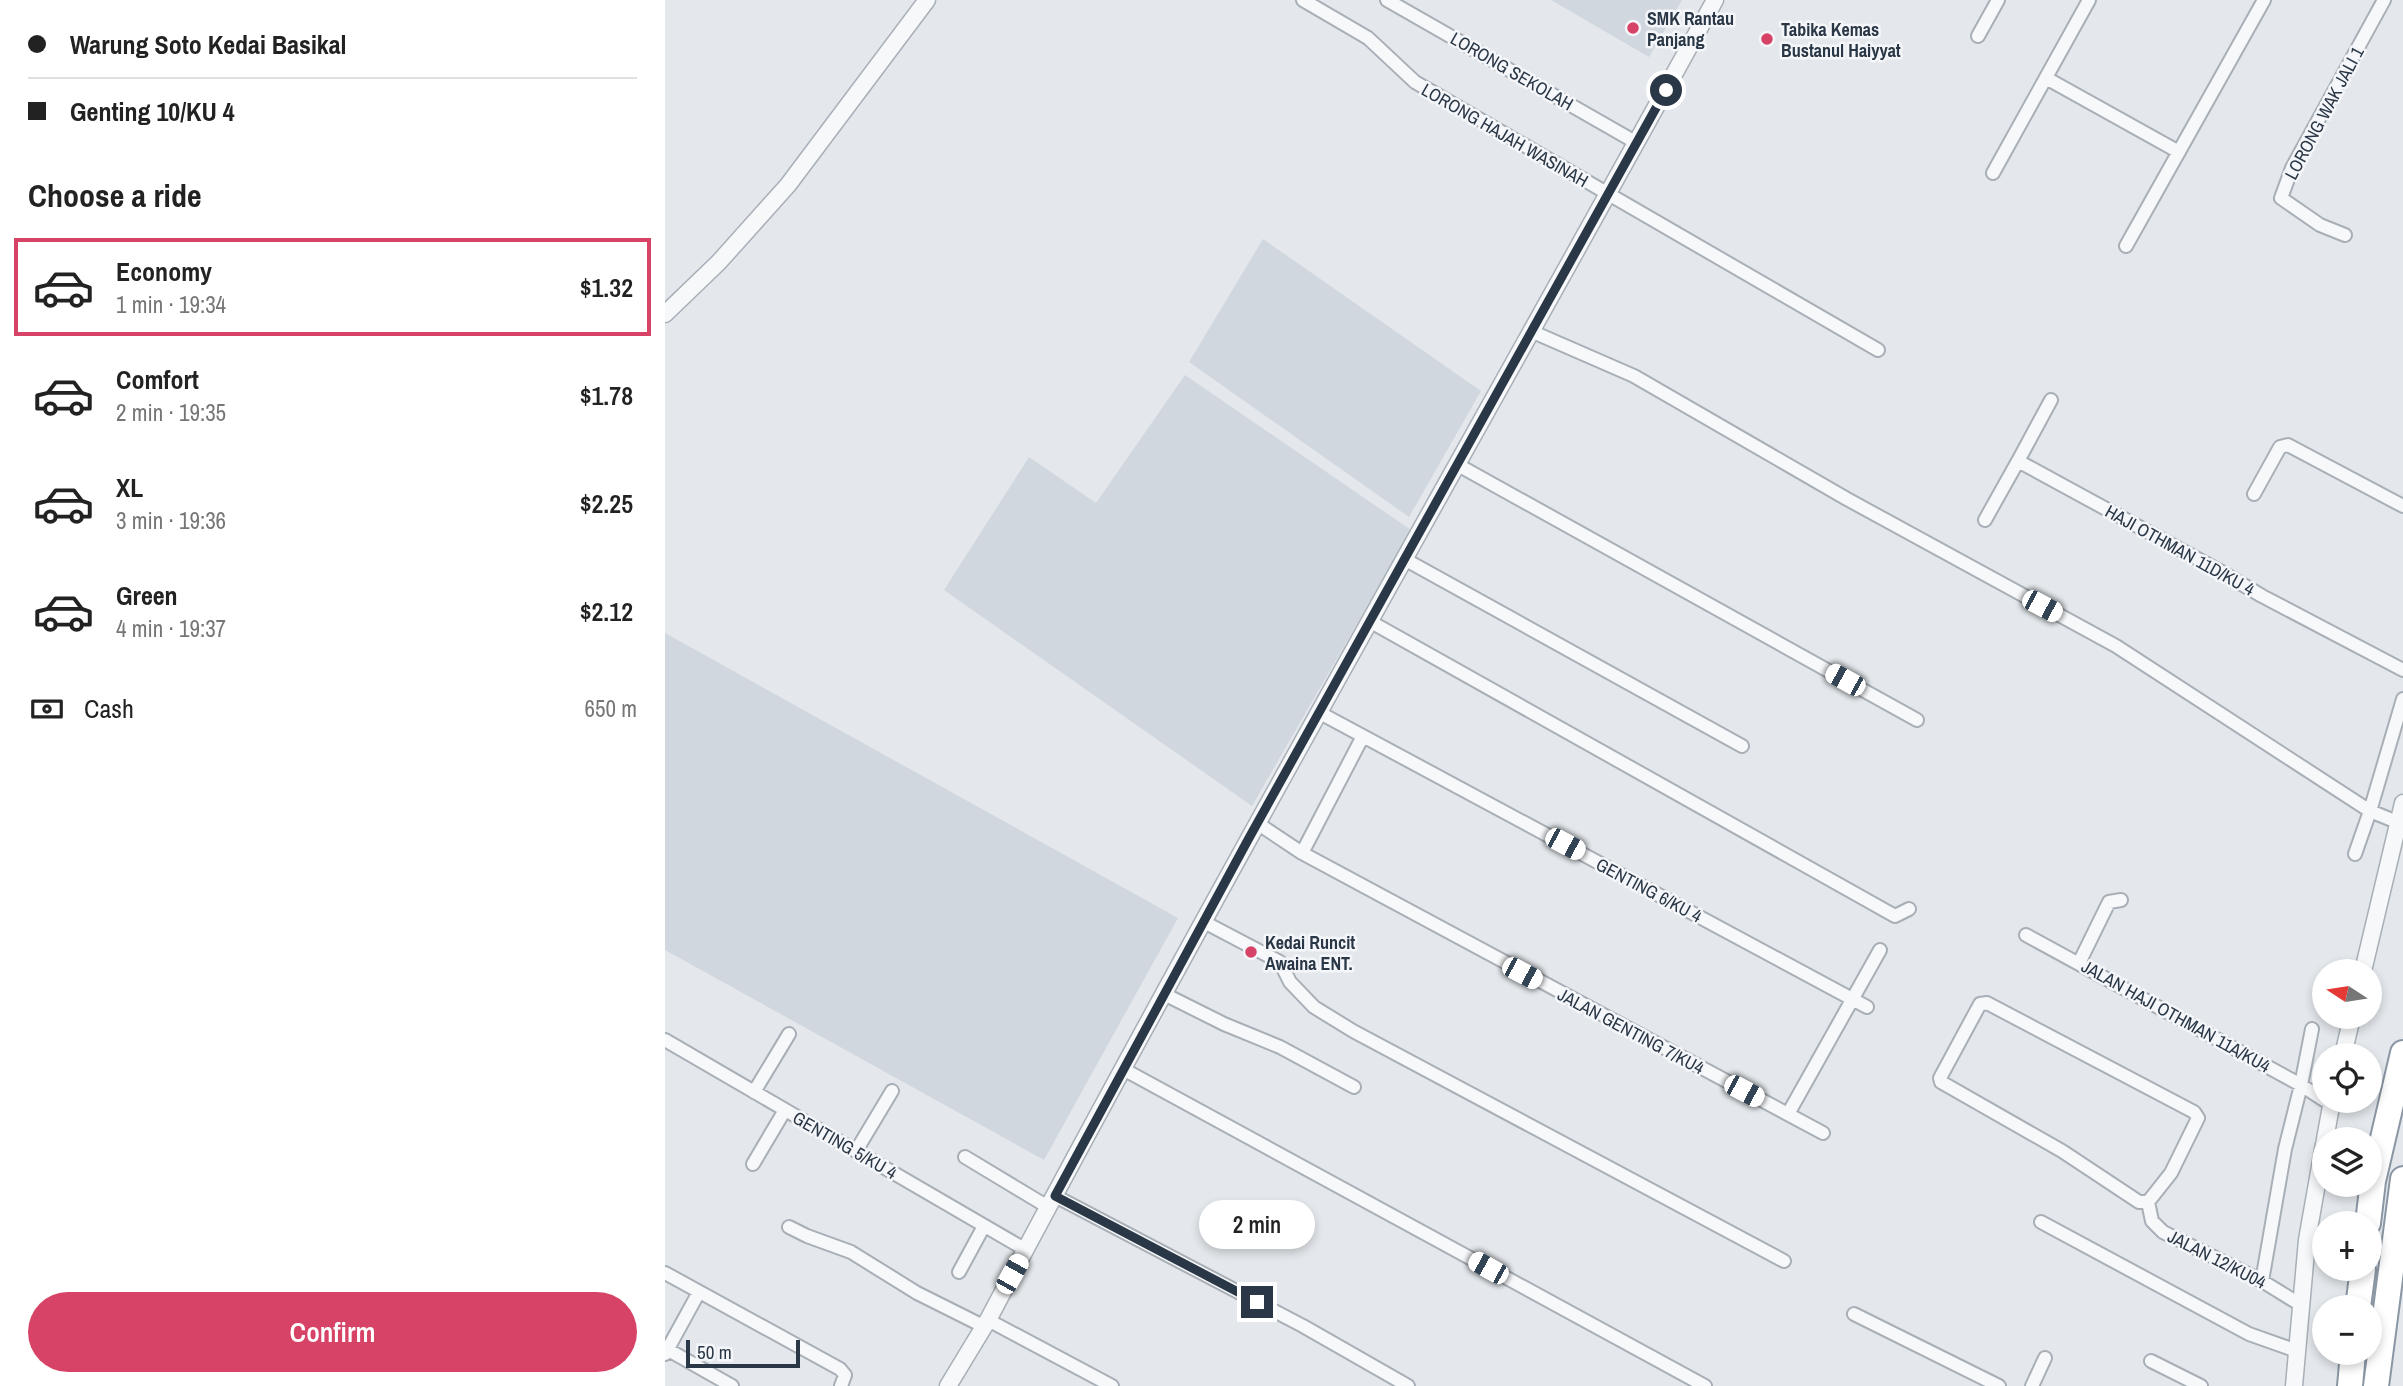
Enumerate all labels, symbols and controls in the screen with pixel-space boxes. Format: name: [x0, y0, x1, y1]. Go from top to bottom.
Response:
place label: SMK Rantau Panjang: [1647, 6, 1734, 52]
place label: Tabika Kemas Bustanul Haiyyat: [1781, 17, 1901, 63]
marker: SMK Rantau Panjang: [1625, 20, 1641, 36]
street label: LORONG SEKOLAH: [1446, 26, 1578, 116]
text: Warung Soto Kedai Basikal: [70, 27, 346, 62]
marker: Tabika Kemas Bustanul Haiyyat: [1759, 31, 1775, 47]
street label: LORONG WAK JALI 1: [2278, 41, 2370, 184]
route start: [1650, 74, 1682, 106]
street label: LORONG HAJAH WASINAH: [1417, 77, 1593, 193]
text: Genting 10/KU 4: [70, 94, 235, 129]
text: Choose a ride: [28, 174, 202, 217]
text: Economy: [116, 254, 212, 289]
icon: car: [32, 256, 95, 319]
text: $1.32: [580, 270, 633, 305]
text: 1 min · 19:34: [116, 289, 226, 320]
text: Comfort: [116, 362, 199, 397]
icon: car: [32, 364, 95, 427]
text: $1.78: [580, 378, 633, 413]
text: 2 min · 19:35: [116, 397, 226, 428]
text: XL: [116, 470, 143, 505]
icon: car: [32, 472, 95, 535]
text: $2.25: [580, 486, 633, 521]
street label: HAJI OTHMAN 11D/KU 4: [2101, 499, 2259, 601]
text: 3 min · 19:36: [116, 505, 226, 536]
text: Green: [116, 578, 178, 613]
icon: car: [32, 580, 95, 643]
car: [2019, 587, 2066, 625]
text: $2.12: [580, 594, 633, 629]
text: 4 min · 19:37: [116, 613, 226, 644]
car: [1822, 661, 1869, 699]
icon: cash: [28, 690, 66, 728]
text: Cash: [84, 691, 134, 726]
text: 650 m: [585, 693, 637, 724]
car: [1542, 825, 1589, 863]
street label: GENTING 6/KU 4: [1592, 852, 1706, 928]
place label: Kedai Runcit Awaina ENT.: [1265, 930, 1355, 976]
marker: Kedai Runcit Awaina ENT.: [1243, 944, 1259, 960]
car: [1499, 954, 1546, 992]
street label: JALAN HAJI OTHMAN 11A/KU4: [2077, 954, 2275, 1078]
north arrow: [2312, 959, 2382, 1029]
map controls: [2312, 959, 2382, 1365]
street label: JALAN GENTING 7/KU4: [1553, 982, 1709, 1080]
button: locate: [2312, 1043, 2382, 1113]
car: [1721, 1072, 1768, 1110]
street label: GENTING 5/KU 4: [788, 1105, 902, 1185]
button: layers: [2312, 1127, 2382, 1197]
callout: 2 min: [1199, 1200, 1315, 1250]
text: 2 min: [1233, 1209, 1281, 1240]
button: +: [2312, 1211, 2382, 1281]
street label: JALAN 12/KU04: [2163, 1223, 2271, 1295]
car: [1465, 1249, 1512, 1287]
car: [993, 1251, 1032, 1297]
route end: [1241, 1286, 1273, 1318]
button: Confirm: [28, 1292, 637, 1372]
button: −: [2312, 1295, 2382, 1365]
scale bar: [686, 1337, 800, 1369]
text: 50 m: [697, 1339, 732, 1365]

